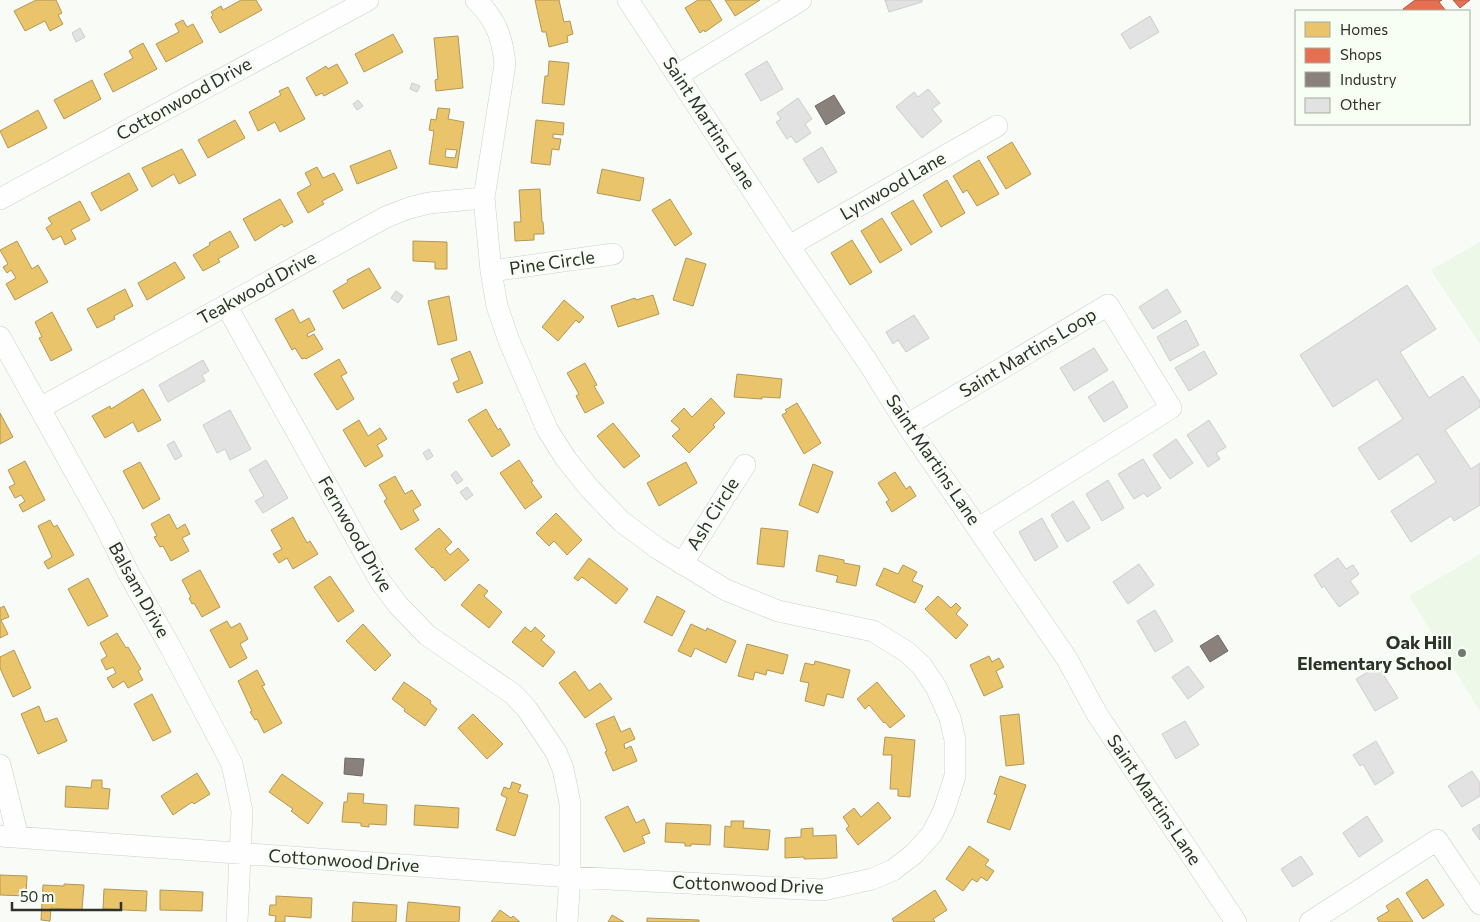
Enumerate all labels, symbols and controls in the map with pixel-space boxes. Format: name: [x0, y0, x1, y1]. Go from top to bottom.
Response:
legend: [1295, 10, 1470, 125]
text: Homes: [1340, 20, 1388, 38]
text: Shops: [1340, 45, 1382, 63]
street label: Cottonwood Drive: [112, 52, 255, 144]
street label: Saint Martins Lane: [659, 52, 761, 193]
text: Industry: [1340, 70, 1397, 88]
text: Other: [1340, 95, 1381, 113]
street label: Lynwood Lane: [836, 146, 949, 224]
street label: Pine Circle: [508, 245, 596, 279]
street label: Teakwood Drive: [194, 246, 319, 329]
street label: Saint Martins Loop: [955, 303, 1100, 402]
street label: Saint Martins Lane: [882, 390, 986, 529]
street label: Fernwood Drive: [314, 472, 398, 595]
street label: Ash Circle: [681, 473, 743, 554]
street label: Balsam Drive: [105, 538, 175, 641]
place label: Oak Hill Elementary School: [1297, 631, 1452, 674]
marker: Oak Hill Elementary School: [1456, 647, 1468, 659]
street label: Saint Martins Lane: [1103, 730, 1207, 869]
street label: Cottonwood Drive: [268, 844, 420, 876]
street label: Cottonwood Drive: [672, 870, 824, 898]
scale bar: [12, 880, 121, 912]
text: 50 m: [20, 887, 54, 905]

